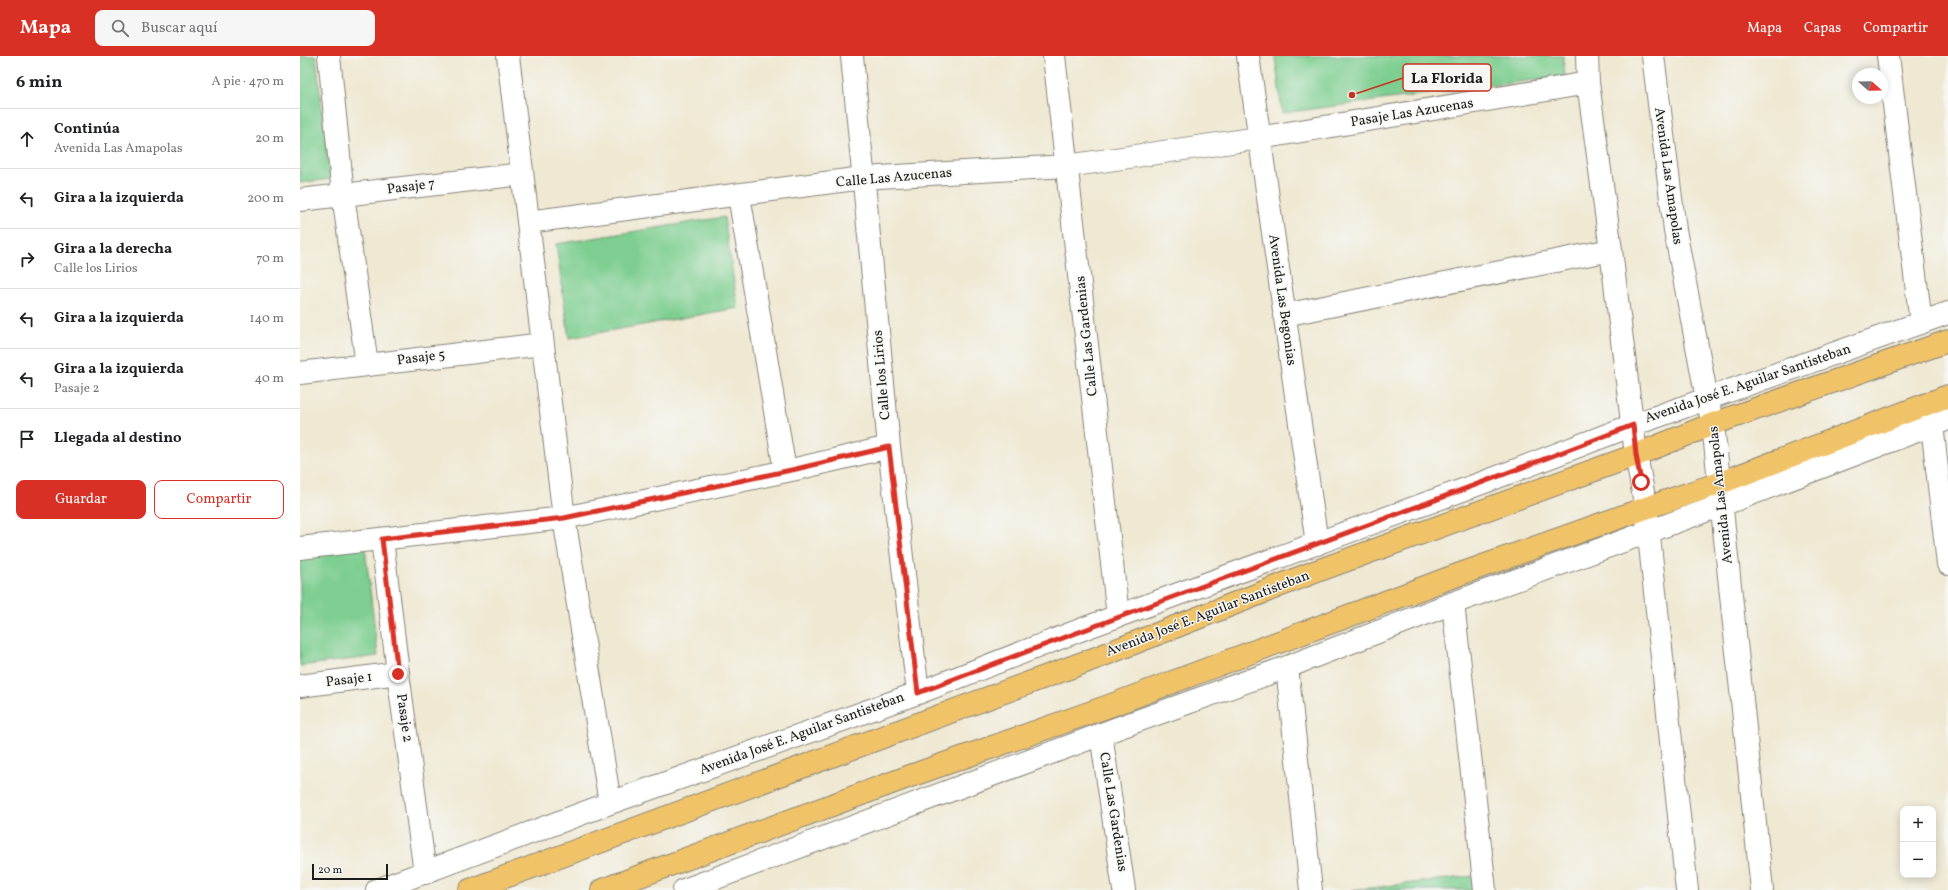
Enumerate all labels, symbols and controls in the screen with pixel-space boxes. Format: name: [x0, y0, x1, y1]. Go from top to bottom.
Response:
search box: [95, 10, 375, 46]
text: Mapa: [20, 15, 71, 41]
icon: search: [109, 17, 131, 39]
text: Buscar aquí: [141, 18, 217, 39]
text: Mapa: [1747, 19, 1782, 38]
text: Capas: [1804, 19, 1841, 38]
text: Compartir: [1863, 19, 1928, 38]
callout: La Florida: [1403, 64, 1491, 91]
north arrow: [1852, 68, 1888, 104]
text: La Florida: [1411, 69, 1483, 90]
text: 6 min: [16, 71, 62, 94]
text: A pie · 470 m: [212, 73, 284, 91]
street label: Pasaje Las Azucenas: [1349, 94, 1475, 132]
street label: Avenida Las Amapolas: [1649, 106, 1687, 246]
text: Continúa: [54, 119, 120, 140]
icon: ahead: [16, 128, 38, 150]
text: 20 m: [255, 130, 284, 148]
text: Avenida Las Amapolas: [54, 140, 183, 158]
street label: Calle Las Azucenas: [835, 163, 953, 193]
street label: Pasaje 7: [386, 175, 436, 199]
icon: left: [16, 188, 38, 210]
text: Gira a la izquierda: [54, 188, 184, 209]
text: 200 m: [247, 190, 284, 208]
street label: Avenida Las Begonias: [1263, 233, 1301, 367]
text: Gira a la derecha: [54, 239, 172, 260]
icon: right: [16, 248, 38, 270]
text: 70 m: [256, 250, 284, 268]
text: Calle los Lirios: [54, 260, 138, 278]
street label: Calle Las Gardenias: [1071, 275, 1103, 397]
icon: left: [16, 308, 38, 330]
text: Gira a la izquierda: [54, 308, 184, 329]
text: 140 m: [250, 310, 284, 328]
street label: Calle los Lirios: [869, 329, 895, 421]
street label: Avenida José E. Aguilar Santisteban: [1642, 340, 1854, 428]
street label: Pasaje 5: [396, 346, 446, 370]
text: Gira a la izquierda: [54, 359, 184, 380]
icon: left: [16, 368, 38, 390]
text: 40 m: [255, 370, 284, 388]
text: Pasaje 2: [54, 380, 100, 398]
street label: Avenida Las Amapolas: [1704, 425, 1738, 565]
icon: arrive: [16, 428, 38, 450]
text: Llegada al destino: [54, 428, 182, 449]
route start: [1632, 473, 1650, 491]
button: Guardar: [16, 480, 146, 519]
button: Compartir: [154, 480, 284, 519]
street label: Avenida José E. Aguilar Santisteban: [1103, 566, 1313, 662]
route end: [389, 665, 407, 683]
street label: Pasaje 1: [325, 668, 373, 692]
street label: Avenida José E. Aguilar Santisteban: [697, 688, 907, 780]
street label: Pasaje 2: [391, 692, 417, 744]
street label: Calle Las Gardenias: [1094, 751, 1132, 873]
map controls: [1900, 806, 1936, 878]
button: +: [1900, 806, 1936, 842]
button: −: [1900, 842, 1936, 878]
scale bar: [312, 862, 388, 881]
text: 20 m: [318, 863, 342, 878]

